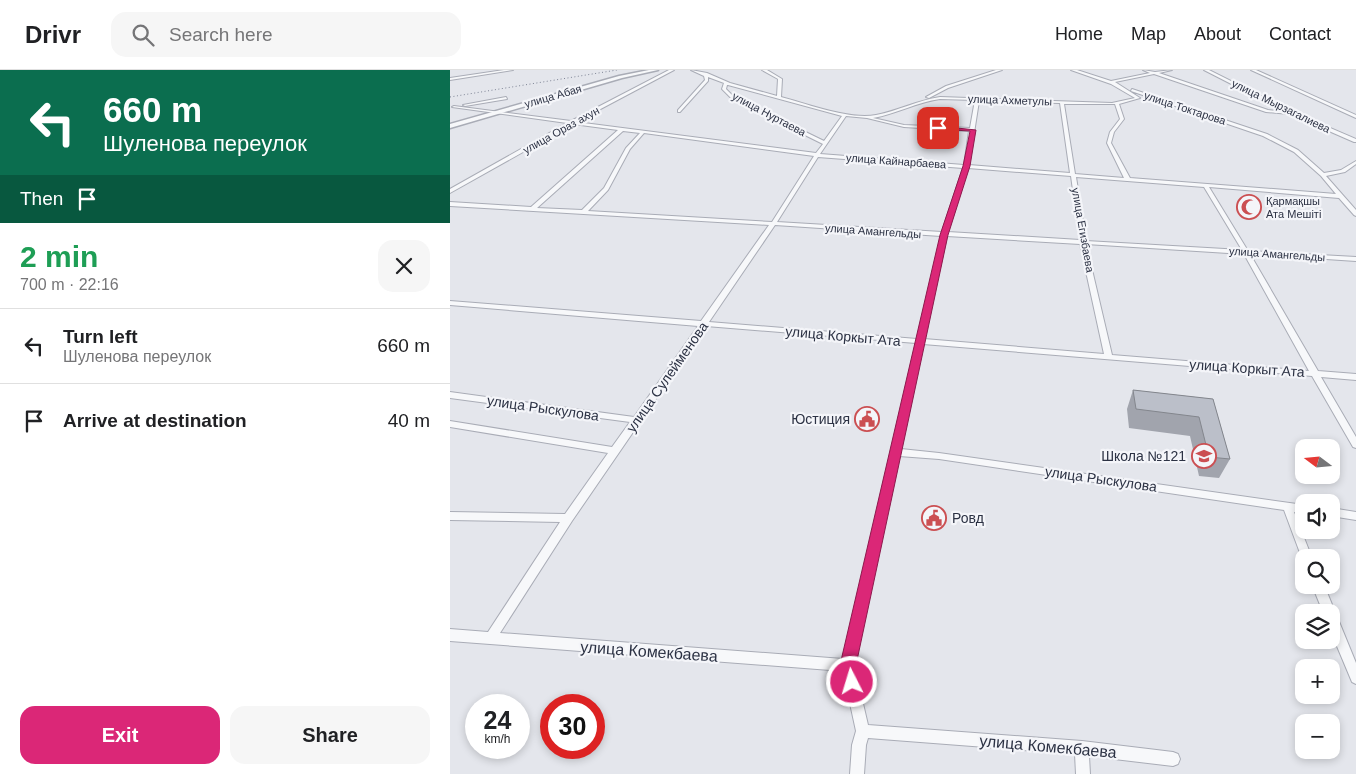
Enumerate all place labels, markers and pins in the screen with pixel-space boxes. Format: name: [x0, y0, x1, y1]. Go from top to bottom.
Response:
pin: [917, 107, 959, 149]
mosque icon: Қармақшы Ата Мешіті: [1236, 194, 1262, 220]
place label: Қармақшы Ата Мешіті: [1266, 195, 1321, 220]
public building icon: Юстиция: [854, 406, 880, 432]
place label: Юстиция: [791, 411, 850, 427]
school or university icon: Школа №121: [1191, 443, 1217, 469]
place label: Школа №121: [1101, 448, 1186, 464]
public building icon: Ровд: [921, 505, 947, 531]
place label: Ровд: [952, 510, 984, 526]

